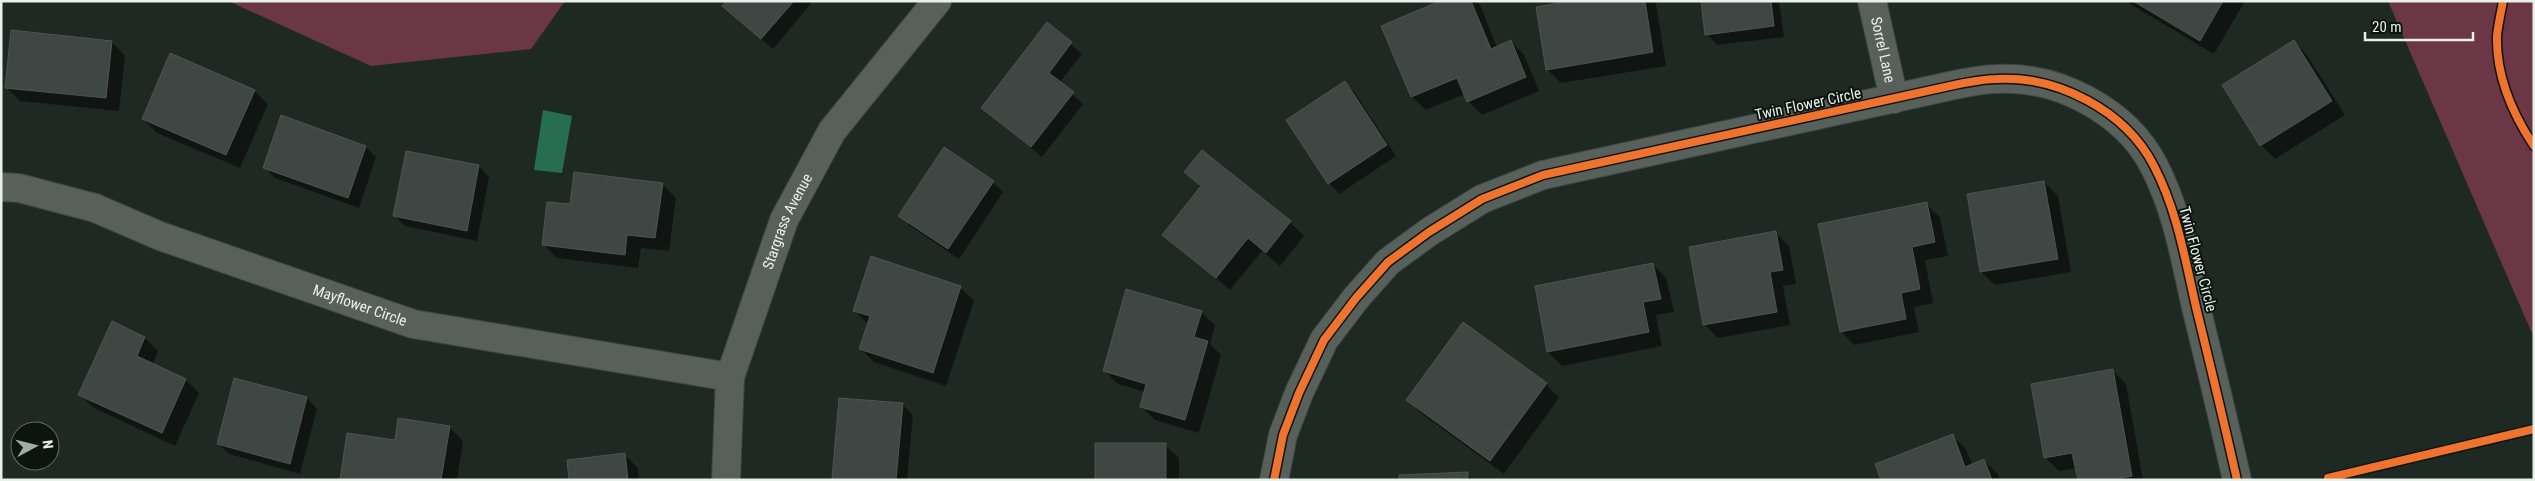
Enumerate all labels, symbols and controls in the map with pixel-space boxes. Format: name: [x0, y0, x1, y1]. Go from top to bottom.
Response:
scale bar: [2365, 10, 2472, 42]
street label: Sorrel Lane: [1867, 15, 1899, 84]
text: 20 m: [2372, 18, 2402, 36]
street label: Twin Flower Circle: [1753, 84, 1863, 124]
street label: Stargrass Avenue: [759, 170, 816, 272]
street label: Twin Flower Circle: [2175, 204, 2221, 314]
street label: Mayflower Circle: [310, 281, 409, 330]
north arrow: [10, 421, 60, 471]
text: N: [39, 439, 56, 450]

